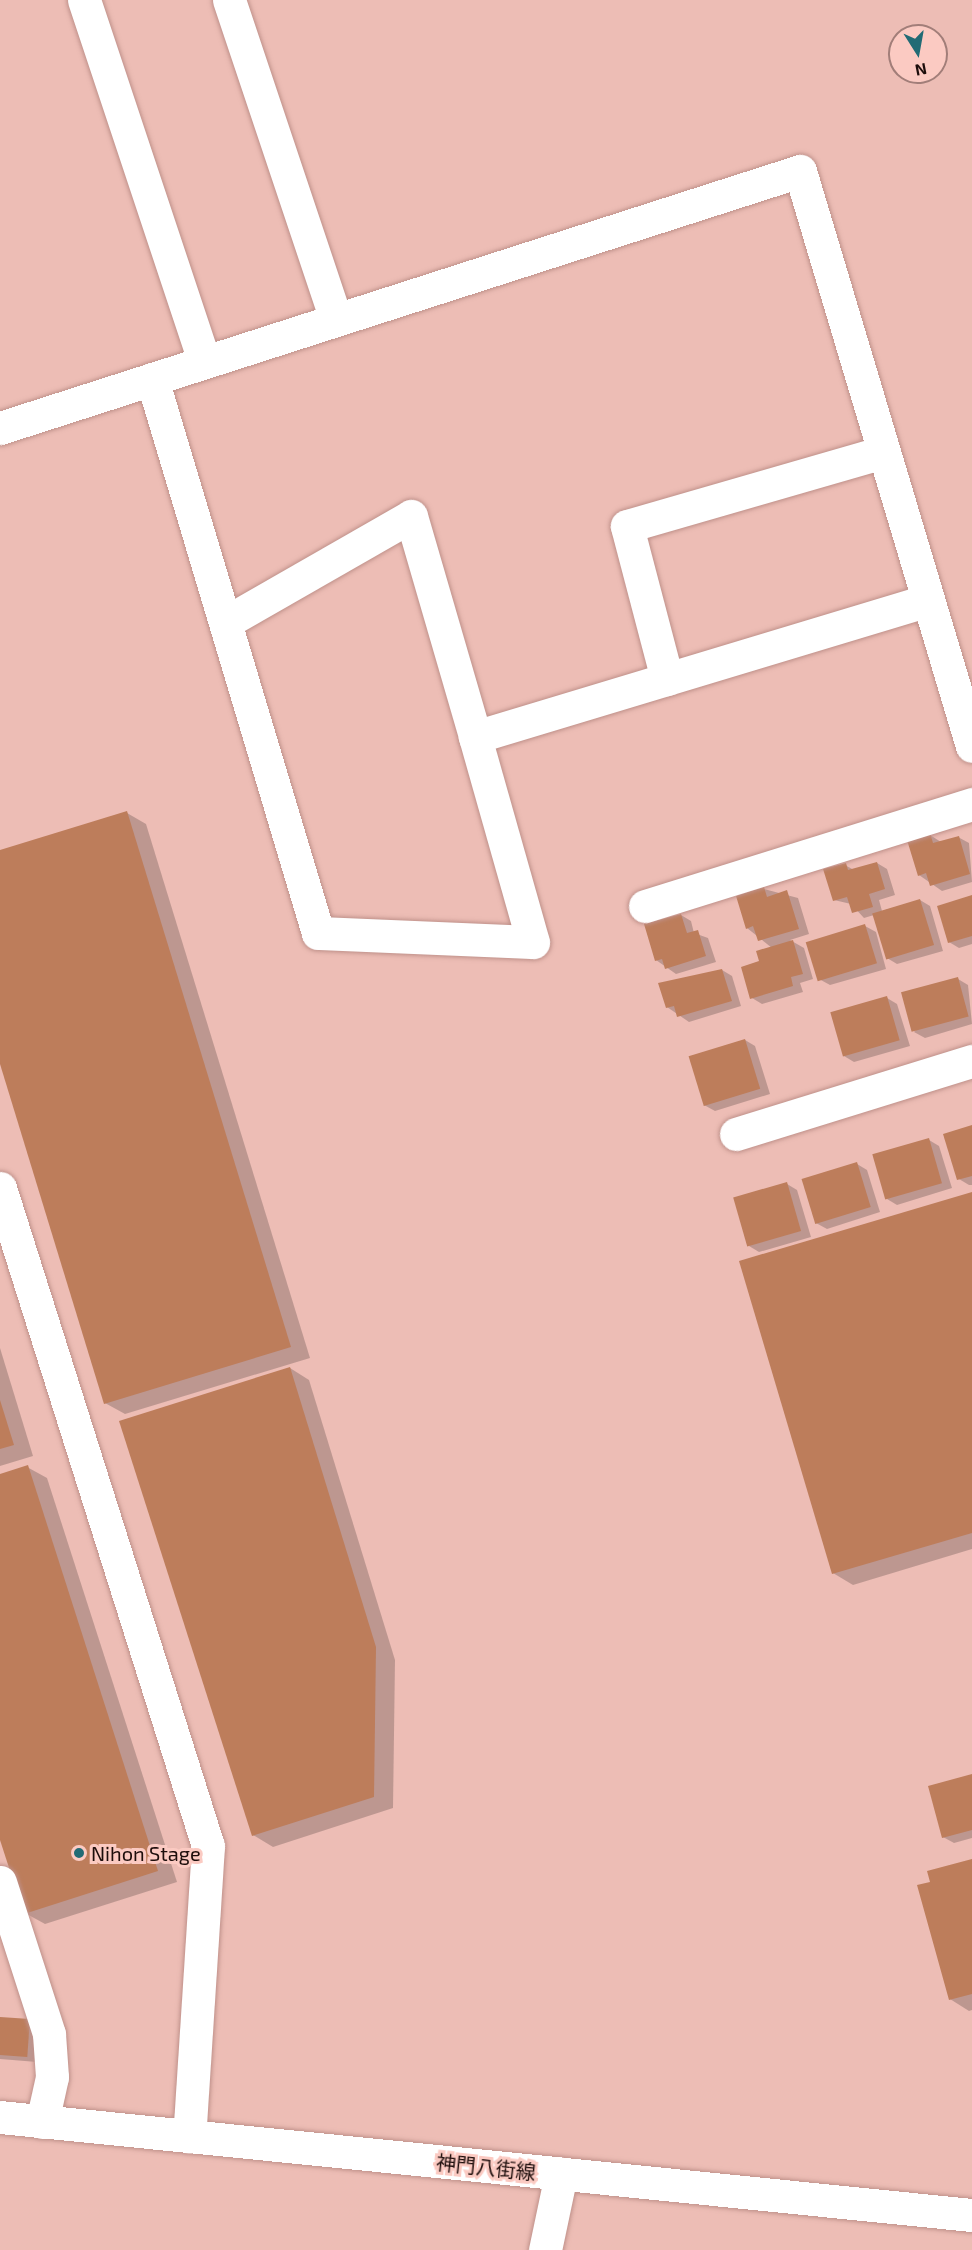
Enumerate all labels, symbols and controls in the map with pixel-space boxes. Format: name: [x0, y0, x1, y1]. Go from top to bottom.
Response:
north arrow: [888, 24, 948, 84]
text: N: [914, 60, 929, 81]
place label: Nihon Stage: [91, 1841, 201, 1865]
marker: Nihon Stage: [72, 1846, 86, 1860]
street label: 神門八街線: [435, 2150, 537, 2184]

